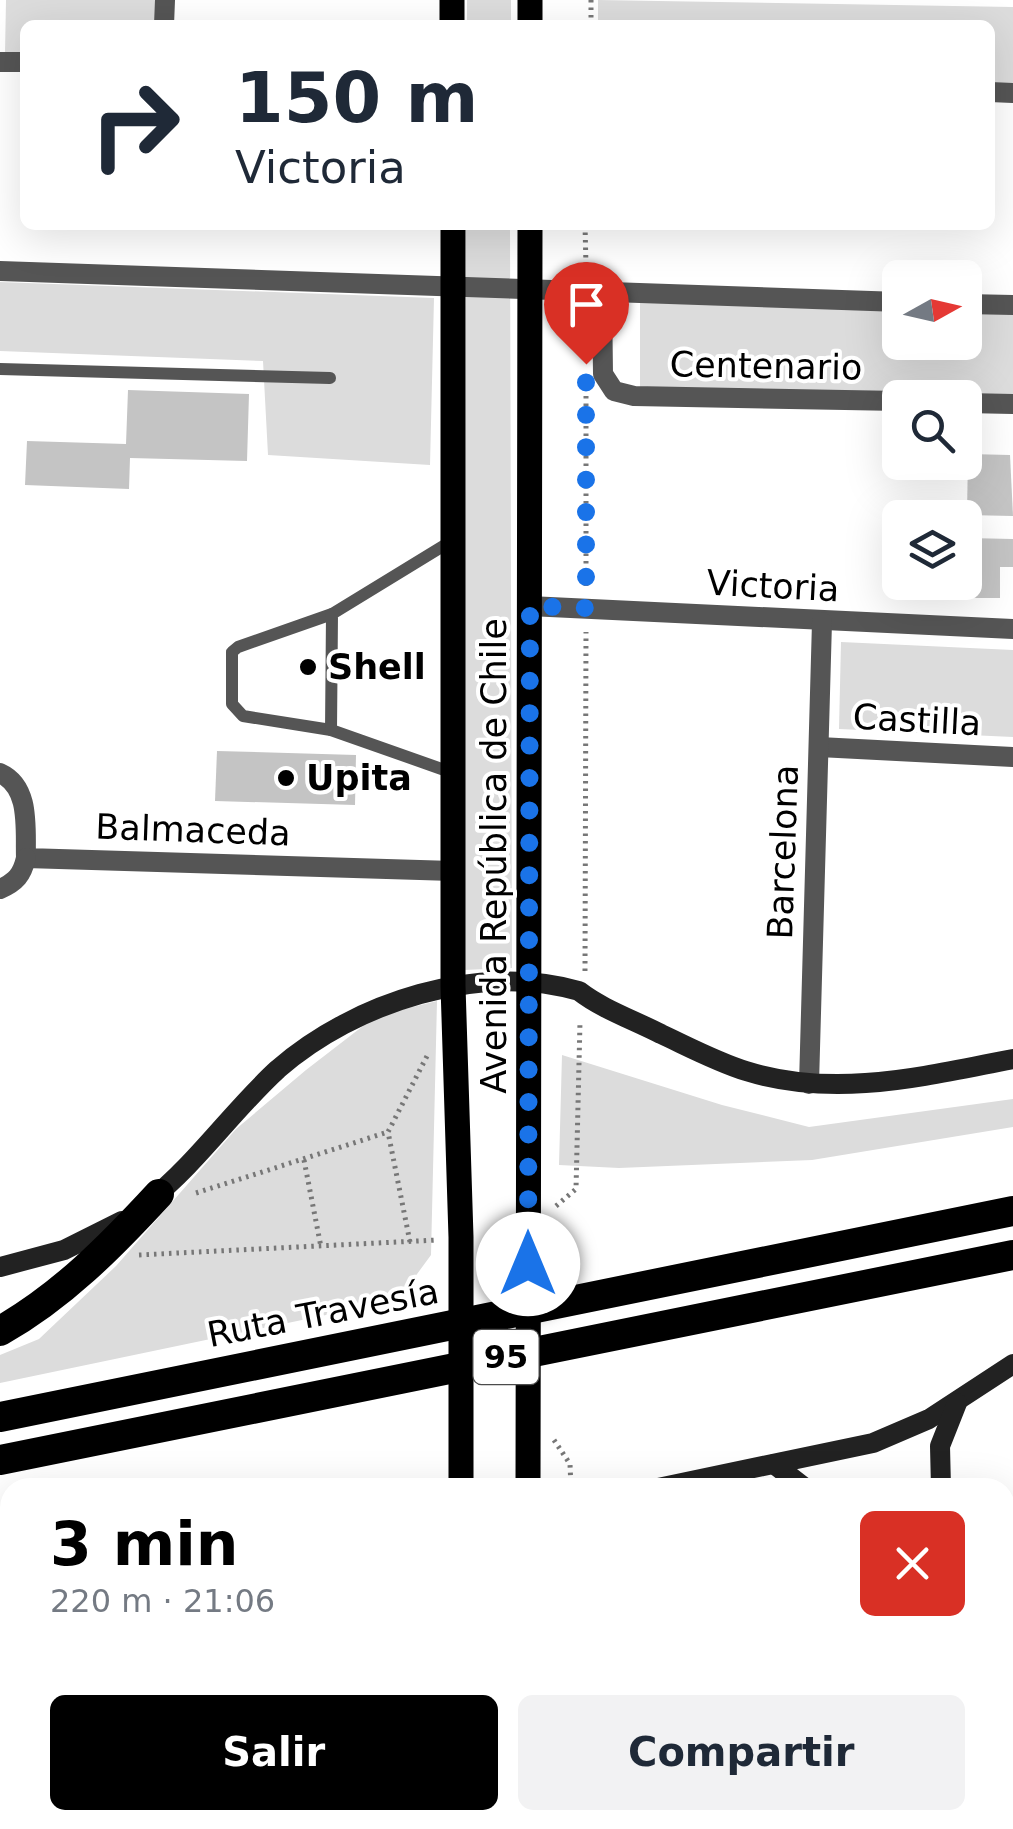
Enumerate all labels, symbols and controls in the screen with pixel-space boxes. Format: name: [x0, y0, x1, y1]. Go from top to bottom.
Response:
text: 150 m: [235, 57, 478, 139]
icon: right: [70, 60, 200, 190]
text: Victoria: [235, 141, 406, 194]
north arrow: [882, 260, 982, 360]
map controls: [882, 260, 982, 600]
pin: [544, 262, 629, 365]
icon: arrive: [559, 277, 614, 332]
street label: Centenario: [669, 344, 863, 388]
button: search: [882, 380, 982, 480]
button: layers: [882, 500, 982, 600]
street label: Victoria: [706, 563, 840, 609]
street label: Avenida República de Chile: [474, 618, 514, 1094]
place label: Shell: [328, 647, 426, 687]
marker: Shell: [297, 656, 319, 678]
street label: Castilla: [852, 697, 982, 743]
place label: Upita: [306, 758, 412, 798]
street label: Barcelona: [760, 764, 806, 940]
marker: Upita: [275, 767, 297, 789]
street label: Balmaceda: [95, 807, 291, 853]
position arrow: [476, 1212, 580, 1316]
street label: Ruta Travesía: [204, 1271, 442, 1355]
road number: 95: [474, 1330, 538, 1384]
text: 3 min: [50, 1509, 238, 1579]
button: close: [860, 1511, 965, 1616]
text: 220 m · 21:06: [50, 1582, 275, 1620]
button: Salir: [50, 1695, 498, 1810]
button: Compartir: [518, 1695, 965, 1810]

